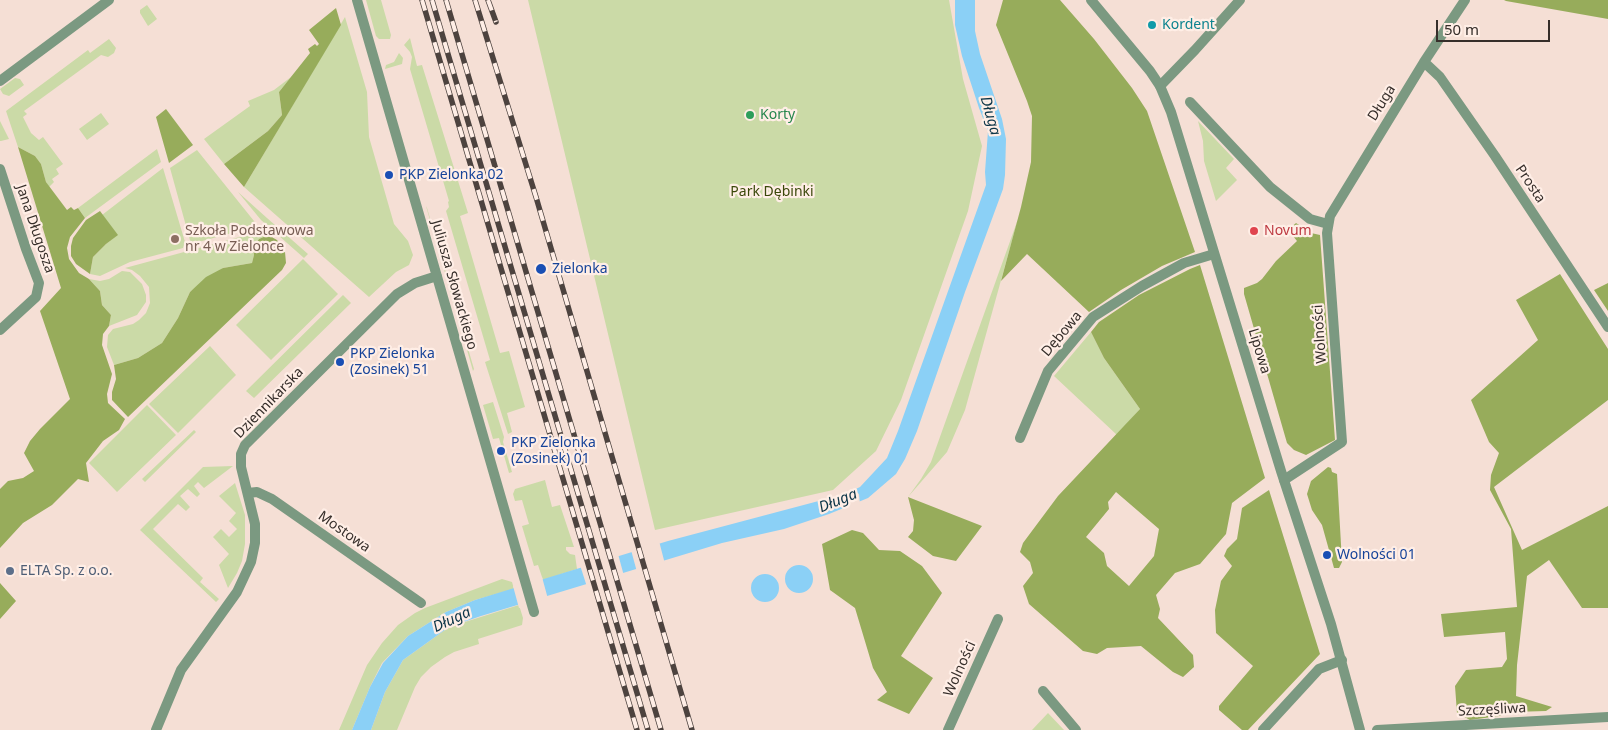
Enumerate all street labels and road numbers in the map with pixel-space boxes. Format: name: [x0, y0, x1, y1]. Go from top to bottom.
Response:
street label: Długa: [1365, 82, 1399, 124]
street label: Prosta: [1511, 162, 1549, 206]
street label: Jana Długosza: [12, 183, 58, 275]
street label: Juliusza Słowackiego: [427, 218, 481, 352]
street label: Wolności: [1310, 304, 1330, 364]
street label: Dębowa: [1038, 308, 1086, 360]
street label: Lipowa: [1244, 326, 1274, 376]
street label: Dziennikarska: [231, 364, 307, 442]
street label: Mostowa: [315, 508, 373, 556]
street label: Wolności: [940, 639, 980, 699]
street label: Szczęśliwa: [1457, 700, 1527, 720]

